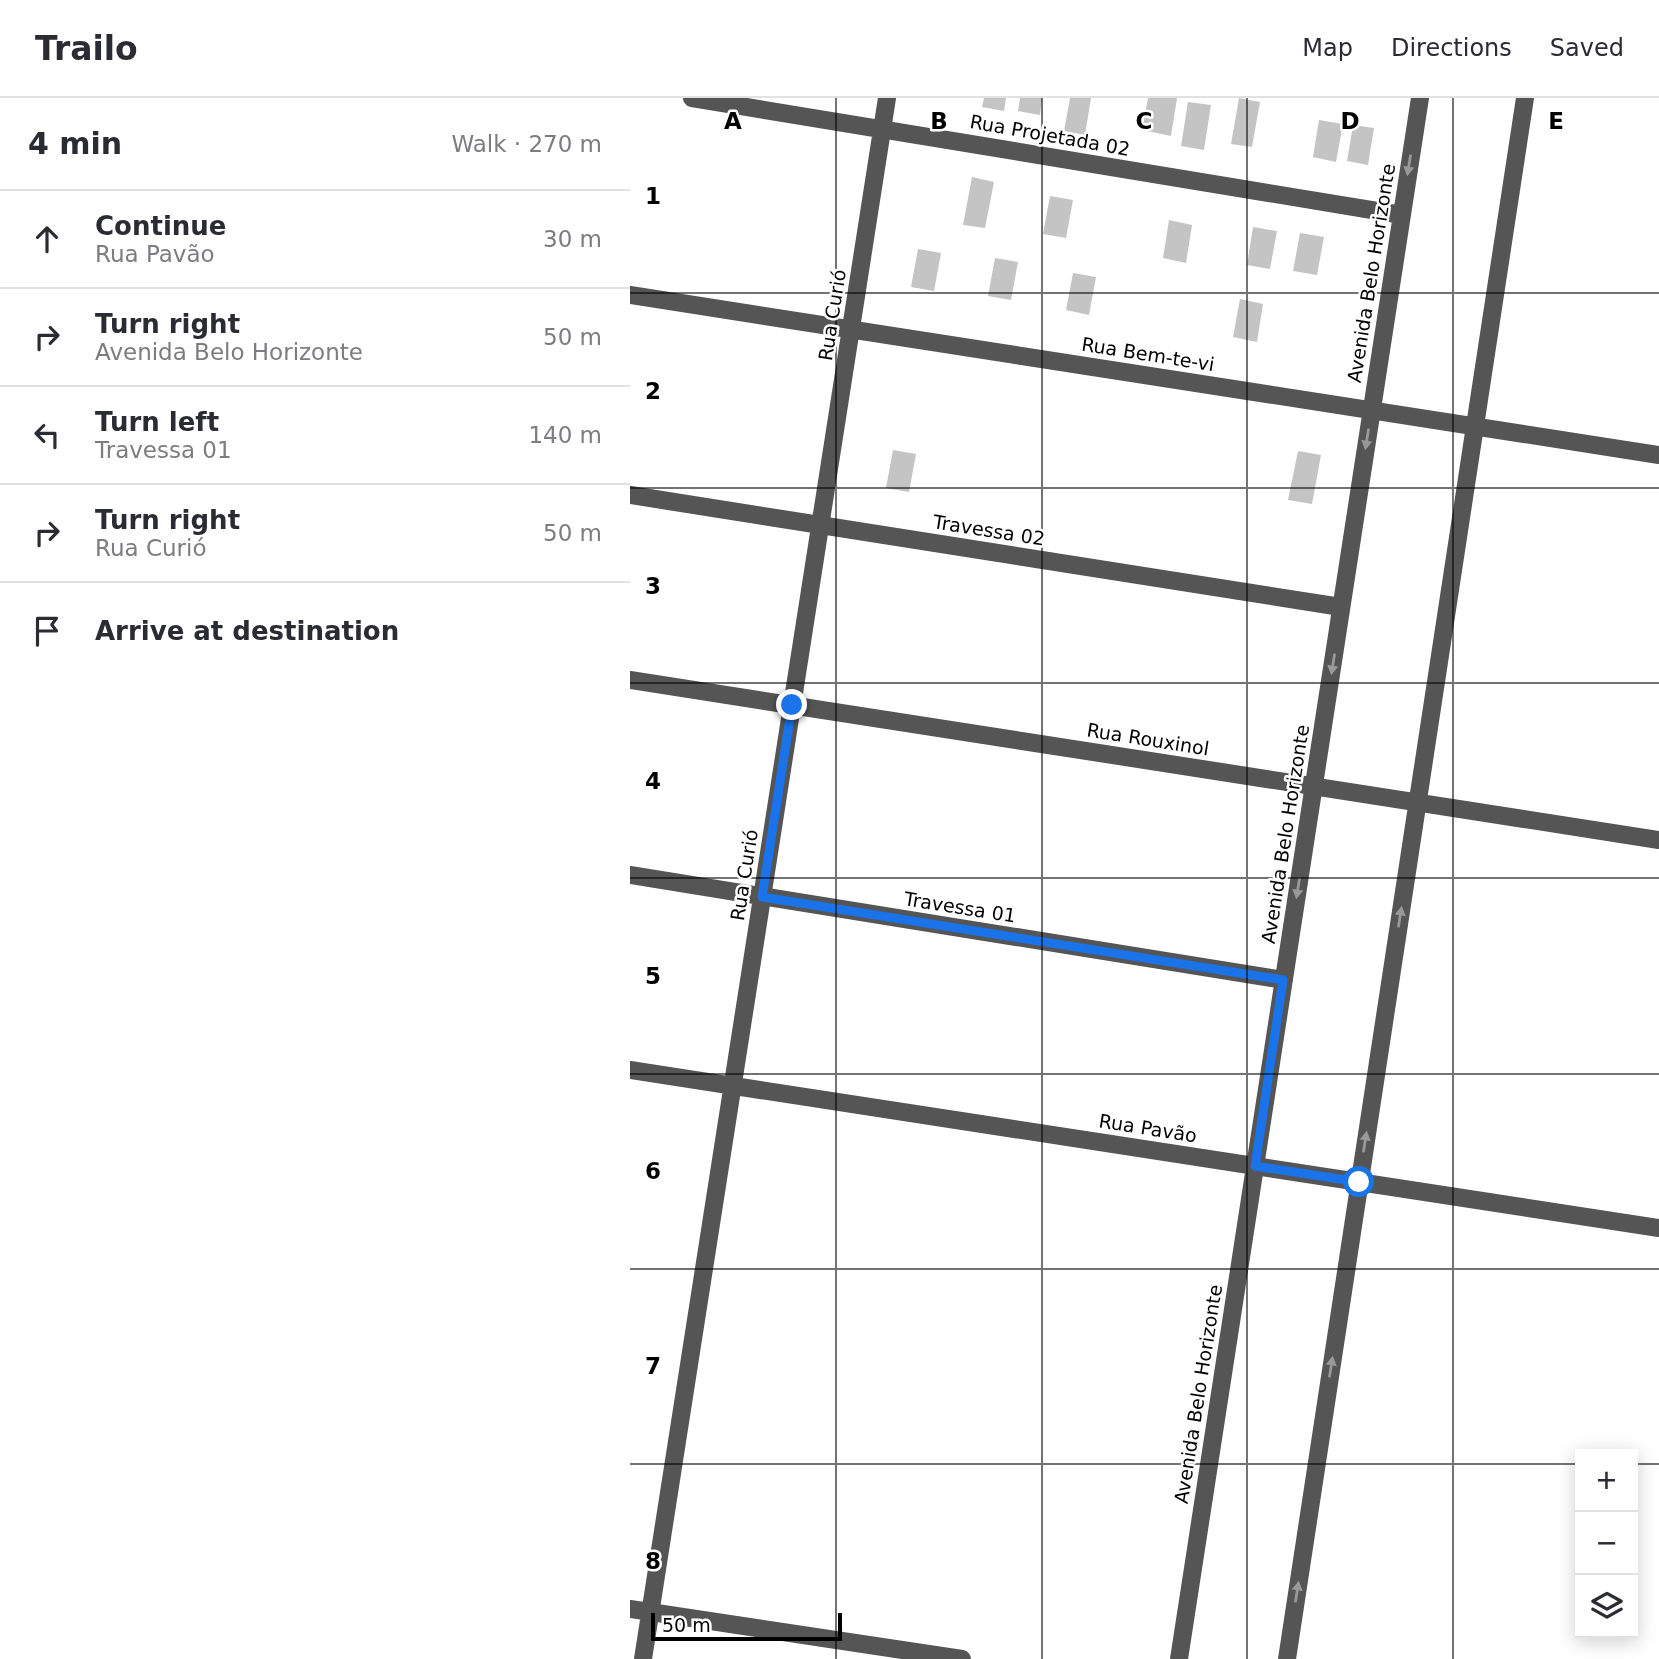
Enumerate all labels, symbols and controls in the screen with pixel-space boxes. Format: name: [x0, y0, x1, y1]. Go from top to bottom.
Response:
text: Trailo: [35, 29, 138, 68]
text: Map: [1302, 34, 1353, 62]
text: Directions: [1391, 34, 1512, 62]
text: Saved: [1550, 34, 1624, 62]
text: A: [724, 108, 742, 134]
text: B: [930, 108, 948, 134]
text: C: [1136, 108, 1152, 134]
text: D: [1340, 108, 1360, 134]
text: E: [1548, 108, 1564, 134]
street label: Rua Projetada 02: [968, 110, 1132, 160]
text: 4 min: [28, 126, 122, 161]
text: Walk · 270 m: [451, 131, 602, 157]
one-way arrow: [1403, 155, 1414, 177]
street label: Avenida Belo Horizonte: [1343, 162, 1399, 384]
text: 1: [645, 183, 661, 209]
text: Continue: [95, 211, 226, 241]
icon: ahead: [28, 220, 66, 258]
text: 30 m: [543, 226, 602, 252]
text: Rua Pavão: [95, 241, 215, 267]
street label: Rua Curió: [814, 268, 850, 362]
text: Turn right: [95, 309, 240, 339]
icon: right: [28, 318, 66, 356]
text: 50 m: [543, 324, 602, 350]
street label: Rua Bem-te-vi: [1080, 333, 1216, 375]
text: Avenida Belo Horizonte: [95, 339, 363, 365]
text: 2: [645, 378, 661, 404]
text: Turn left: [95, 407, 219, 437]
icon: left: [28, 416, 66, 454]
text: 140 m: [528, 422, 602, 448]
one-way arrow: [1361, 428, 1372, 450]
text: Travessa 01: [95, 437, 232, 463]
text: Turn right: [95, 505, 240, 535]
street label: Travessa 02: [931, 510, 1046, 550]
icon: right: [28, 514, 66, 552]
text: 50 m: [543, 520, 602, 546]
text: Rua Curió: [95, 535, 207, 561]
text: 3: [645, 573, 661, 599]
icon: arrive: [28, 612, 66, 650]
text: Arrive at destination: [95, 616, 399, 646]
one-way arrow: [1327, 653, 1338, 675]
route end: [776, 689, 807, 720]
street label: Rua Rouxinol: [1085, 718, 1211, 760]
street label: Avenida Belo Horizonte: [1257, 723, 1313, 945]
text: 4: [645, 768, 661, 794]
street label: Rua Curió: [726, 828, 762, 922]
one-way arrow: [1292, 878, 1303, 900]
street label: Travessa 01: [902, 887, 1017, 927]
one-way arrow: [1395, 906, 1406, 928]
text: 5: [645, 963, 661, 989]
street label: Rua Pavão: [1097, 1109, 1199, 1147]
one-way arrow: [1360, 1131, 1371, 1153]
text: 6: [645, 1158, 661, 1184]
route start: [1343, 1166, 1374, 1197]
street label: Avenida Belo Horizonte: [1170, 1283, 1226, 1505]
text: 7: [645, 1353, 661, 1379]
one-way arrow: [1326, 1355, 1337, 1377]
map controls: [1575, 1449, 1638, 1638]
button: +: [1575, 1449, 1638, 1512]
button: −: [1575, 1512, 1638, 1575]
text: 8: [645, 1548, 661, 1574]
button: layers: [1575, 1575, 1638, 1638]
one-way arrow: [1292, 1580, 1303, 1602]
scale bar: [651, 1610, 842, 1642]
text: 50 m: [662, 1614, 711, 1636]

